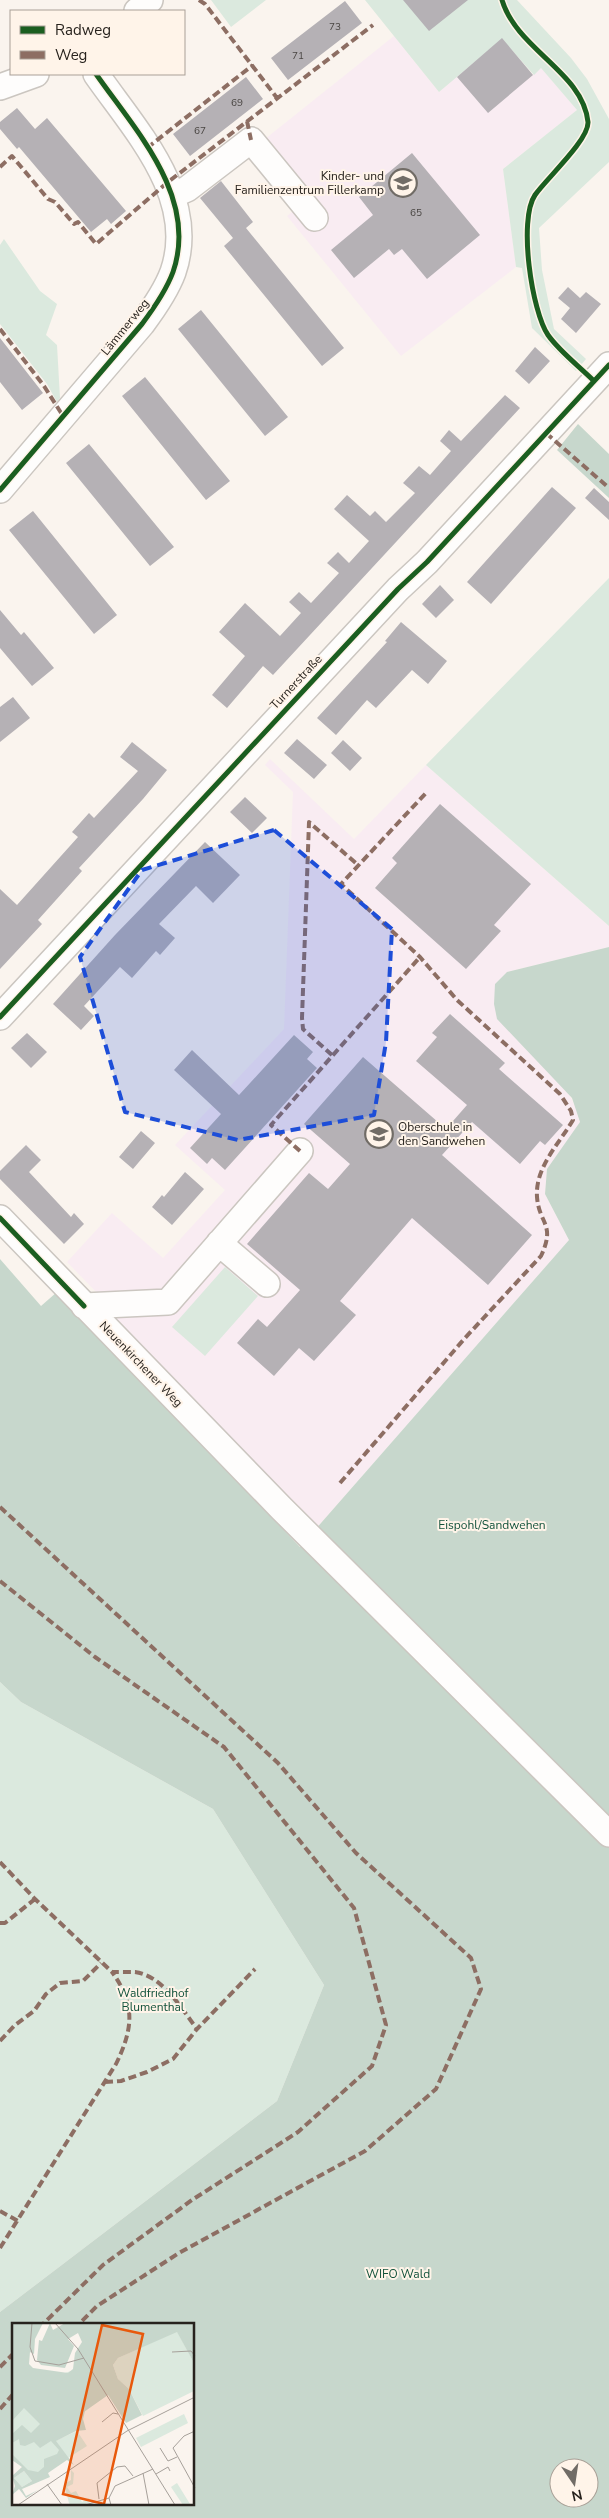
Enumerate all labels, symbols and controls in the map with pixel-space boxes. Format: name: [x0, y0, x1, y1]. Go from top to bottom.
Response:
legend: [10, 10, 185, 75]
text: Radweg: [55, 20, 111, 40]
house number: 73: [329, 20, 341, 34]
text: Weg: [55, 45, 87, 65]
house number: 71: [292, 49, 304, 63]
house number: 69: [231, 96, 243, 110]
house number: 67: [194, 124, 206, 138]
place label: Kinder- und Familienzentrum Fillerkamp: [235, 168, 384, 198]
school or university icon: Kinder- und Familienzentrum Fillerkamp: [388, 168, 418, 198]
house number: 65: [410, 206, 422, 220]
street label: Lämmerweg: [97, 296, 153, 358]
street label: Turnerstraße: [267, 651, 325, 713]
school or university icon: Oberschule in den Sandwehen: [364, 1119, 394, 1149]
place label: Oberschule in den Sandwehen: [398, 1119, 485, 1149]
street label: Neuenkirchener Weg: [96, 1318, 186, 1410]
park label: Eispohl/Sandwehen: [438, 1517, 546, 1533]
park label: Waldfriedhof Blumenthal: [117, 1985, 190, 2015]
park label: WIFO Wald: [366, 2266, 430, 2282]
inset map: [12, 2323, 195, 2506]
north arrow: [549, 2458, 599, 2508]
text: N: [570, 2485, 584, 2506]

